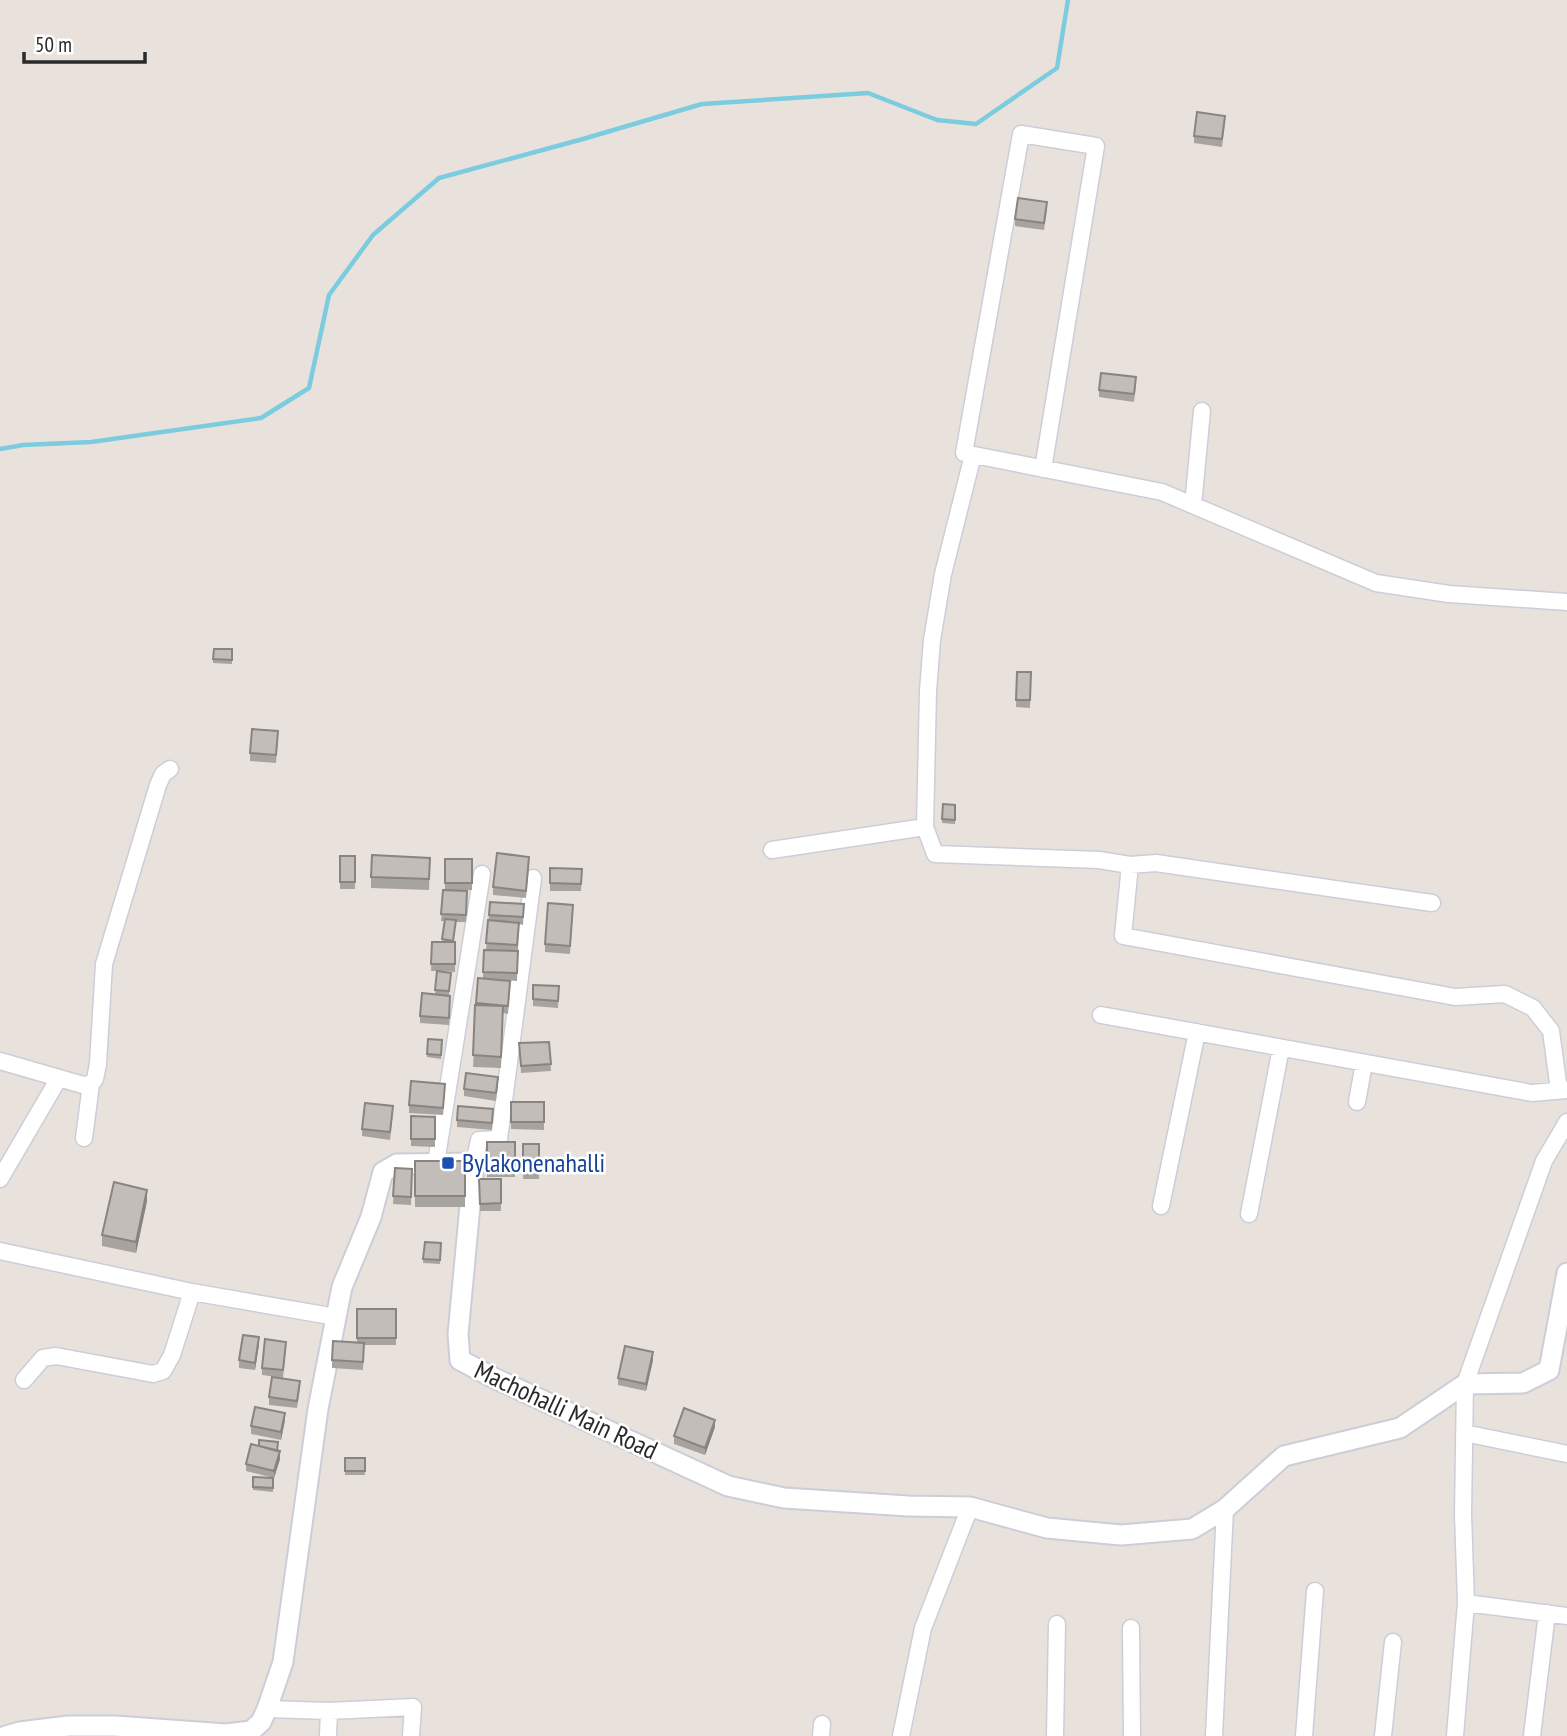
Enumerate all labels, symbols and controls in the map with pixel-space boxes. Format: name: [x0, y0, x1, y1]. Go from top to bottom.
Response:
scale bar: [24, 21, 145, 65]
text: 50 m: [35, 31, 72, 58]
place label: Bylakonenahalli: [462, 1146, 605, 1179]
marker: Bylakonenahalli: [440, 1155, 456, 1171]
street label: Machohalli Main Road: [470, 1353, 663, 1466]

